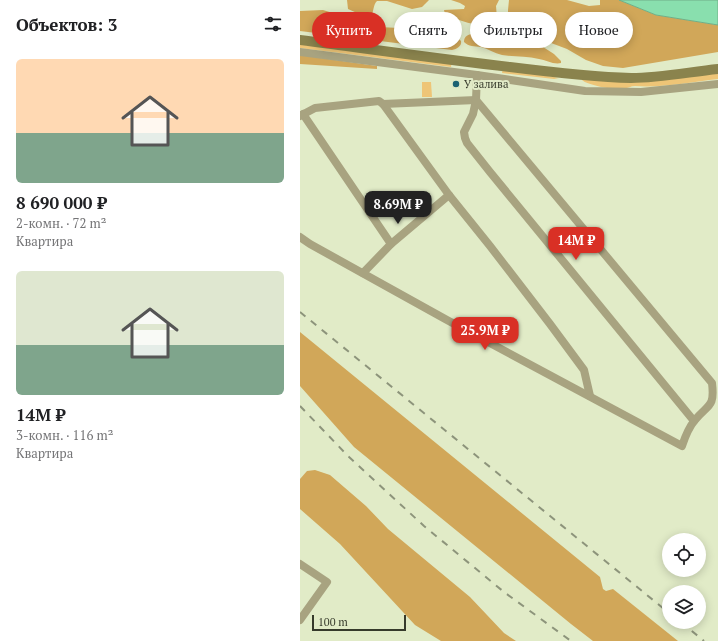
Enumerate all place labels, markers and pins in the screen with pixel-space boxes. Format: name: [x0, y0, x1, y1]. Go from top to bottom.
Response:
place label: У залива: [464, 77, 509, 91]
marker: У залива: [451, 79, 461, 89]
pin: 8.69M ₽: [361, 191, 435, 225]
pin: 14M ₽: [548, 227, 604, 261]
pin: 25.9M ₽: [448, 317, 522, 351]

